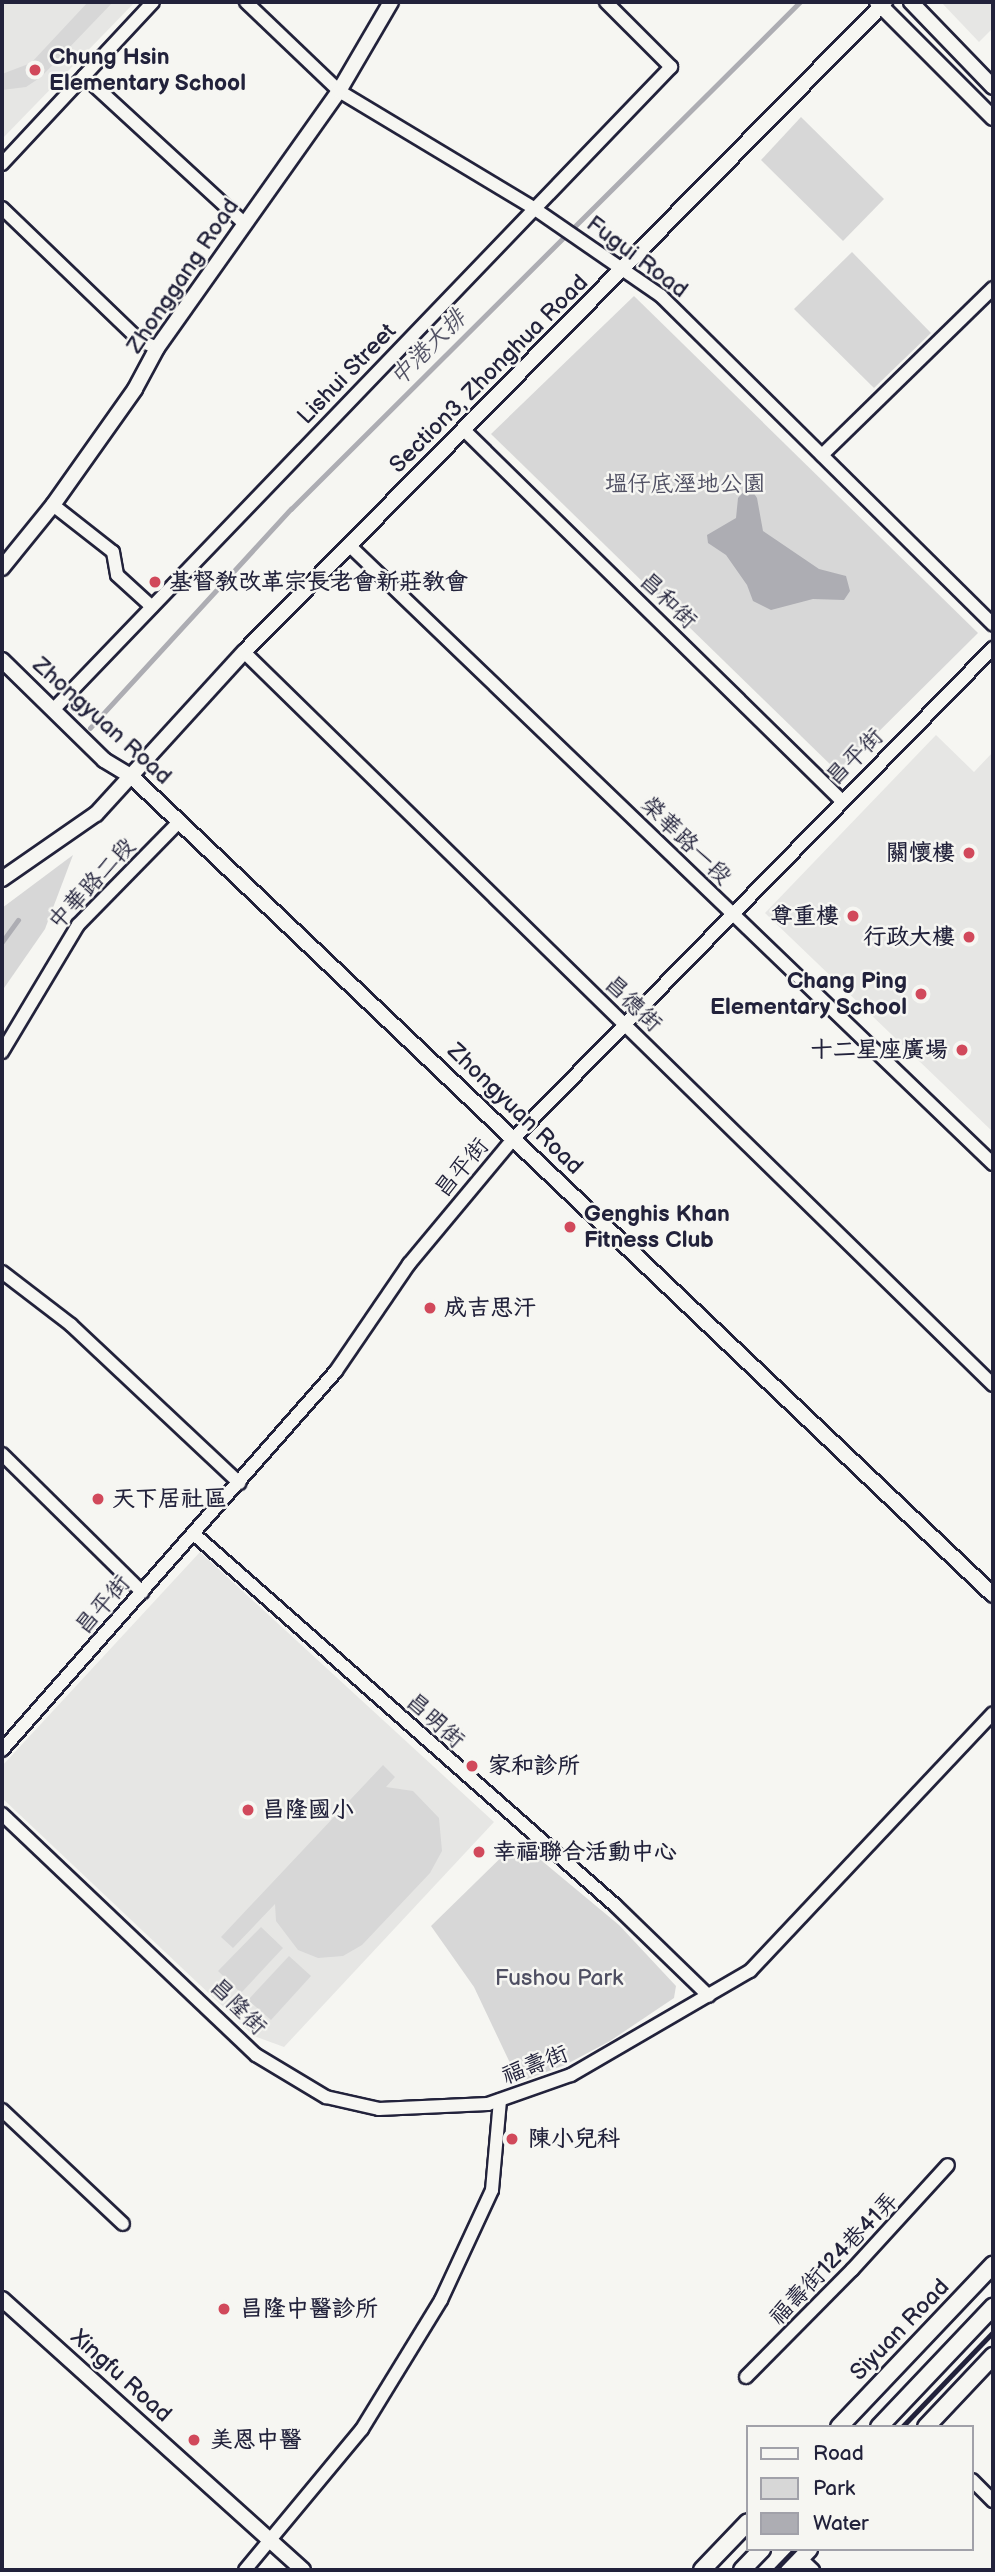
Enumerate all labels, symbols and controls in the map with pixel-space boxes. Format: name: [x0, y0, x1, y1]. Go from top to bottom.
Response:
place label: Chung Hsin Elementary School: [49, 43, 247, 97]
marker: Chung Hsin Elementary School: [27, 62, 43, 78]
street label: Zhonggang Road: [121, 193, 245, 359]
street label: Fugui Road: [581, 210, 693, 304]
street label: Section3, Zhonghua Road: [384, 269, 594, 479]
water label: 中港大排: [384, 304, 472, 392]
street label: Lishui Street: [292, 318, 402, 430]
park label: 塭仔底溼地公園: [605, 470, 765, 498]
street label: 昌和街: [634, 567, 702, 635]
place label: 基督教改革宗長老會新莊教會: [169, 568, 468, 596]
marker: 基督教改革宗長老會新莊教會: [147, 574, 163, 590]
street label: Zhongyuan Road: [27, 651, 177, 791]
street label: 昌平街: [821, 723, 889, 791]
street label: 榮華路一段: [635, 791, 737, 891]
street label: 中華路二段: [43, 833, 141, 935]
place label: 關懷樓: [886, 839, 955, 867]
marker: 關懷樓: [961, 845, 977, 861]
place label: 尊重樓: [770, 902, 839, 930]
marker: 尊重樓: [845, 908, 861, 924]
place label: 行政大樓: [863, 923, 955, 951]
marker: 行政大樓: [961, 929, 977, 945]
place label: Chang Ping Elementary School: [709, 967, 907, 1021]
street label: 昌德街: [599, 970, 667, 1038]
marker: Chang Ping Elementary School: [913, 986, 929, 1002]
place label: 十二星座廣場: [810, 1036, 948, 1064]
street label: Zhongyuan Road: [442, 1038, 588, 1180]
marker: 十二星座廣場: [954, 1042, 970, 1058]
street label: 昌平街: [429, 1133, 495, 1203]
place label: Genghis Khan Fitness Club: [584, 1200, 730, 1254]
marker: Genghis Khan Fitness Club: [562, 1219, 578, 1235]
place label: 成吉思汗: [444, 1294, 536, 1322]
marker: 成吉思汗: [422, 1300, 438, 1316]
place label: 天下居社區: [112, 1485, 227, 1513]
marker: 天下居社區: [90, 1491, 106, 1507]
street label: 昌平街: [70, 1570, 136, 1640]
street label: 昌明街: [400, 1688, 470, 1754]
place label: 家和診所: [488, 1752, 580, 1780]
marker: 家和診所: [462, 1756, 482, 1776]
place label: 昌隆國小: [262, 1796, 354, 1824]
marker: 昌隆國小: [240, 1802, 256, 1818]
place label: 幸福聯合活動中心: [493, 1838, 677, 1866]
marker: 幸福聯合活動中心: [471, 1844, 487, 1860]
park label: Fushou Park: [495, 1964, 623, 1992]
street label: 昌隆街: [204, 1973, 272, 2041]
street label: 福壽街: [498, 2040, 572, 2090]
place label: 陳小兒科: [528, 2125, 620, 2153]
marker: 陳小兒科: [502, 2129, 522, 2149]
street label: 福壽街124巷41弄: [764, 2187, 904, 2331]
street label: Siyuan Road: [845, 2274, 955, 2386]
place label: 昌隆中醫診所: [240, 2295, 378, 2323]
marker: 昌隆中醫診所: [214, 2299, 234, 2319]
street label: Xingfu Road: [65, 2324, 177, 2428]
legend: [746, 2425, 974, 2551]
place label: 美恩中醫: [210, 2426, 302, 2454]
marker: 美恩中醫: [184, 2430, 204, 2450]
text: Road: [813, 2441, 864, 2466]
text: Park: [813, 2476, 855, 2501]
text: Water: [813, 2511, 869, 2536]

